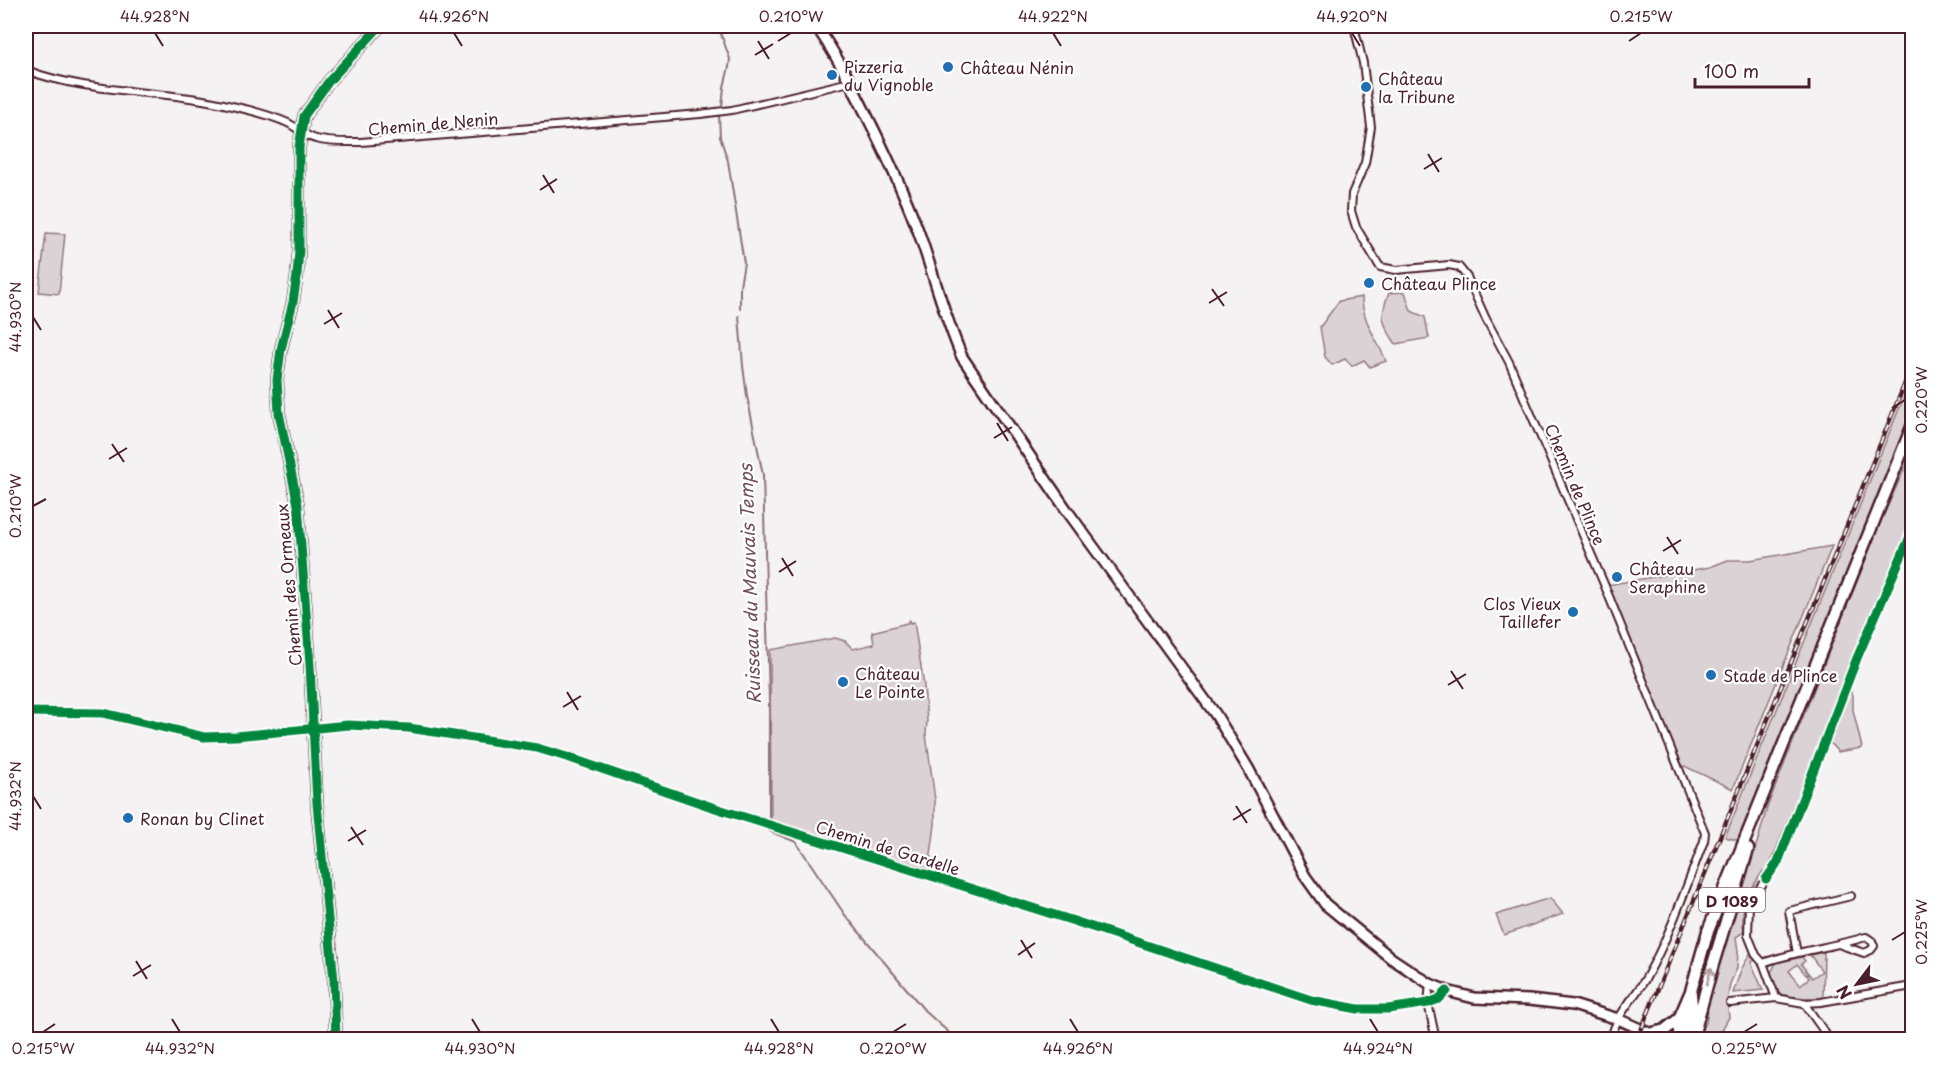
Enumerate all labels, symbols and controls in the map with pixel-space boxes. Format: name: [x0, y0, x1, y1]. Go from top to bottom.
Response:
text: 44.928°N: [120, 4, 190, 27]
text: 44.926°N: [419, 4, 489, 27]
text: 0.210°W: [759, 4, 824, 27]
text: 44.922°N: [1018, 4, 1088, 27]
text: 44.920°N: [1316, 4, 1388, 27]
text: 0.215°W: [1609, 4, 1673, 27]
scale bar: [1695, 51, 1809, 89]
place label: Pizzeria du Vignoble: [844, 54, 934, 96]
place label: Château Nénin: [960, 55, 1074, 79]
text: 100 m: [1704, 57, 1759, 84]
marker: Château Nénin: [941, 60, 955, 74]
place label: Château la Tribune: [1378, 66, 1455, 108]
marker: Pizzeria du Vignoble: [825, 68, 839, 82]
marker: Château la Tribune: [1359, 80, 1373, 94]
street label: Chemin de Nenin: [367, 105, 499, 141]
place label: Château Plince: [1381, 271, 1497, 295]
marker: Château Plince: [1362, 276, 1376, 290]
text: 44.930°N: [3, 281, 26, 353]
text: 0.220°W: [1909, 366, 1932, 434]
street label: Chemin de Plince: [1540, 420, 1612, 549]
water label: Ruisseau du Mauvais Temps: [731, 462, 767, 704]
text: 0.210°W: [3, 473, 26, 538]
street label: Chemin des Ormeaux: [269, 503, 307, 667]
place label: Château Seraphine: [1629, 556, 1706, 598]
marker: Château Seraphine: [1610, 570, 1624, 584]
place label: Clos Vieux Taillefer: [1483, 591, 1562, 633]
marker: Clos Vieux Taillefer: [1566, 605, 1580, 619]
place label: Château Le Pointe: [855, 661, 925, 703]
place label: Stade de Plince: [1723, 663, 1838, 687]
marker: Stade de Plince: [1704, 668, 1718, 682]
marker: Château Le Pointe: [836, 675, 850, 689]
text: 44.932°N: [3, 761, 26, 831]
place label: Ronan by Clinet: [140, 806, 265, 830]
marker: Ronan by Clinet: [121, 811, 135, 825]
street label: Chemin de Gardelle: [813, 814, 963, 880]
road number: D 1089: [1699, 888, 1765, 912]
text: 0.225°W: [1909, 899, 1932, 965]
north arrow: [1827, 954, 1887, 1014]
one-way arrow: [1704, 967, 1715, 986]
text: N: [1830, 981, 1857, 1004]
text: 0.215°W: [11, 1036, 75, 1059]
text: 44.932°N: [145, 1036, 215, 1059]
text: 44.930°N: [444, 1036, 516, 1059]
text: 44.928°N: [744, 1036, 814, 1059]
text: 0.220°W: [859, 1036, 927, 1059]
text: 44.926°N: [1043, 1036, 1113, 1059]
text: 44.924°N: [1343, 1036, 1413, 1059]
text: 0.225°W: [1711, 1036, 1777, 1059]

